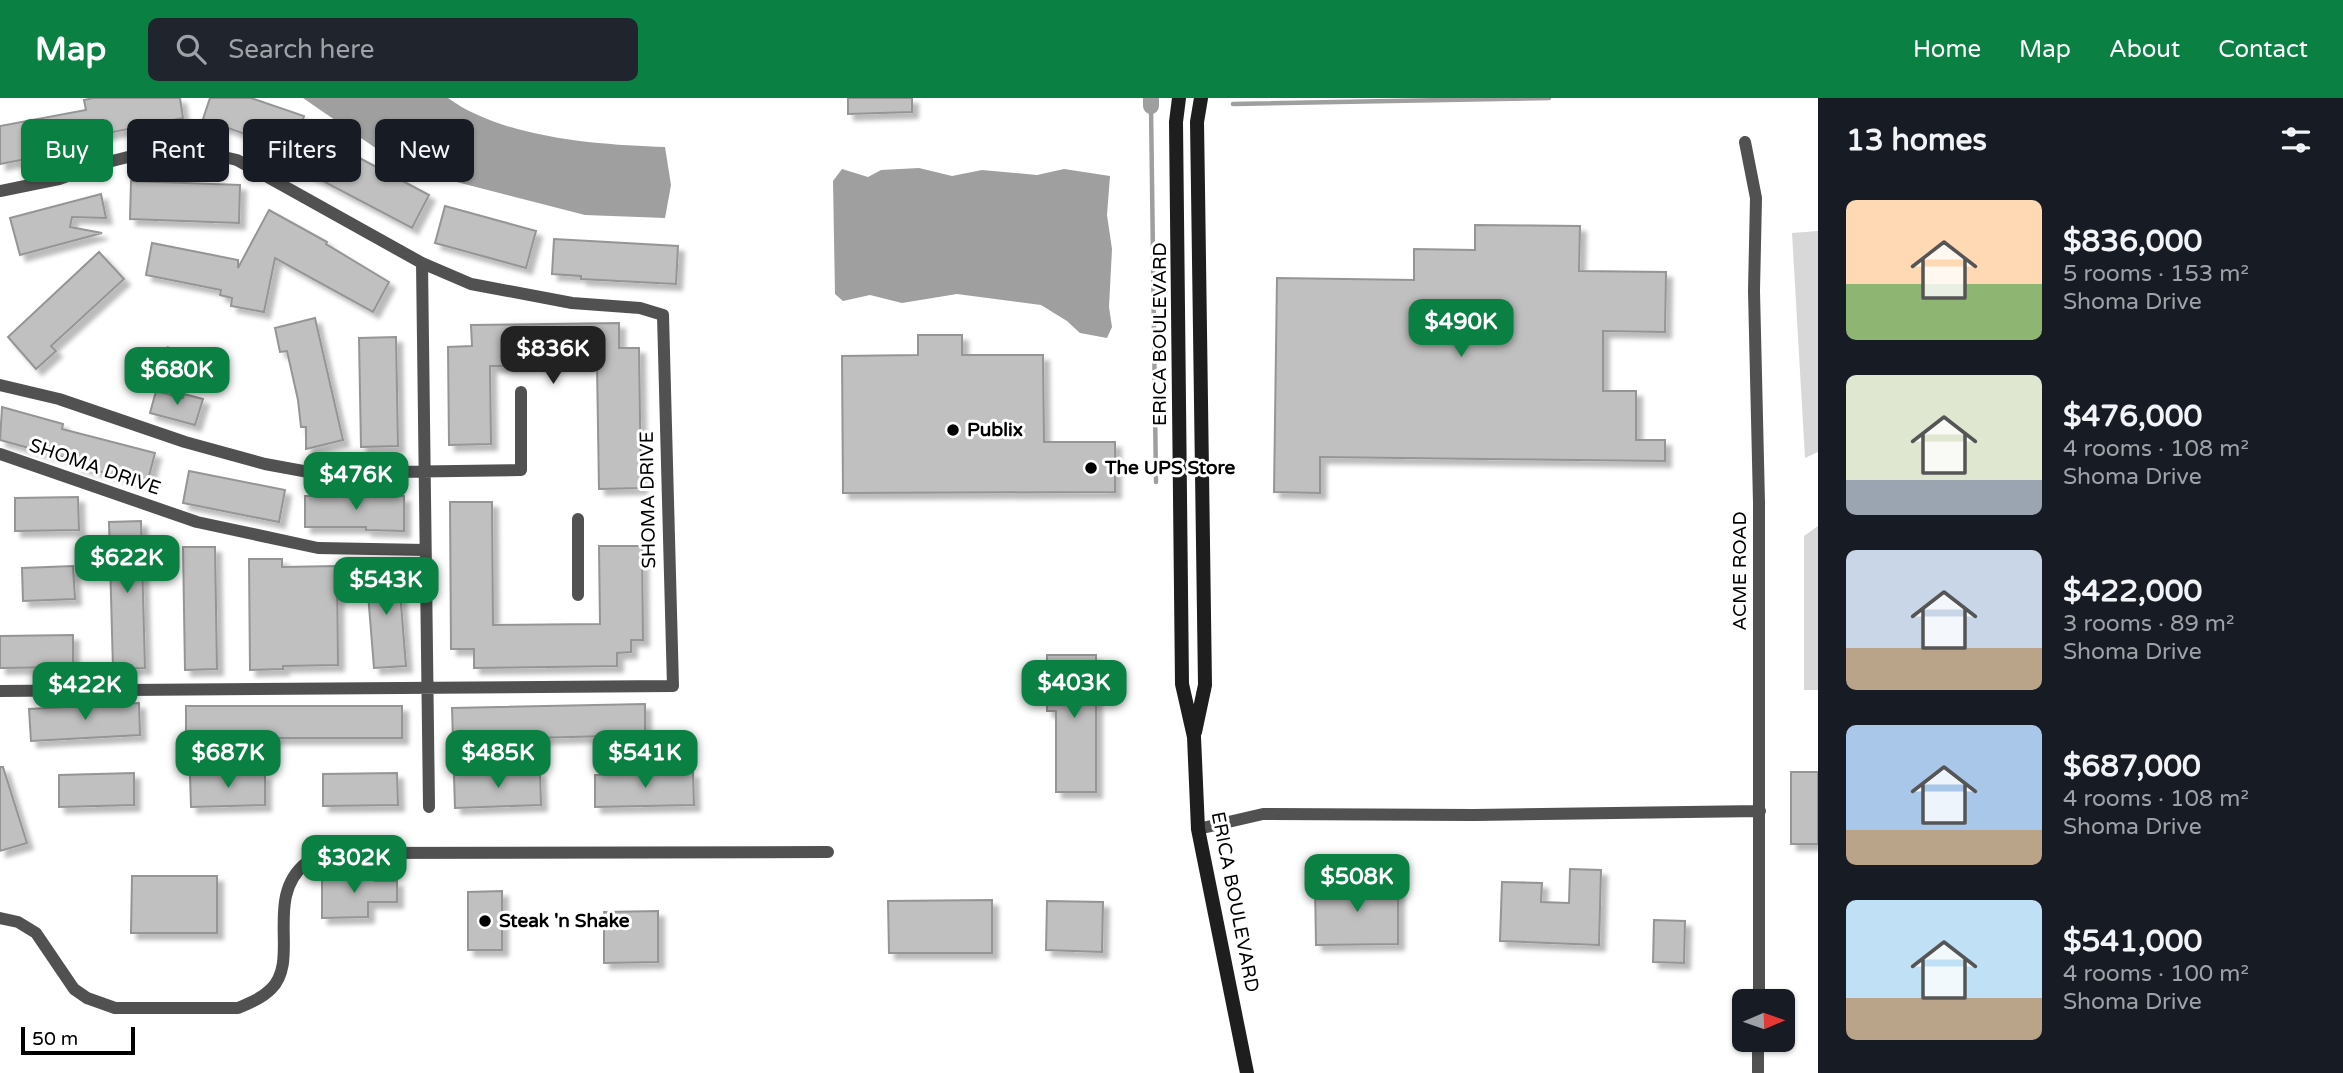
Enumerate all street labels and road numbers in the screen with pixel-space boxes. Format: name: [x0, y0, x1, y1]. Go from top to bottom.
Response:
street label: ERICA BOULEVARD: [1149, 242, 1171, 426]
street label: SHOMA DRIVE: [636, 431, 660, 569]
street label: SHOMA DRIVE: [26, 434, 164, 500]
street label: ACME ROAD: [1729, 511, 1751, 631]
street label: ERICA BOULEVARD: [1207, 810, 1263, 994]

